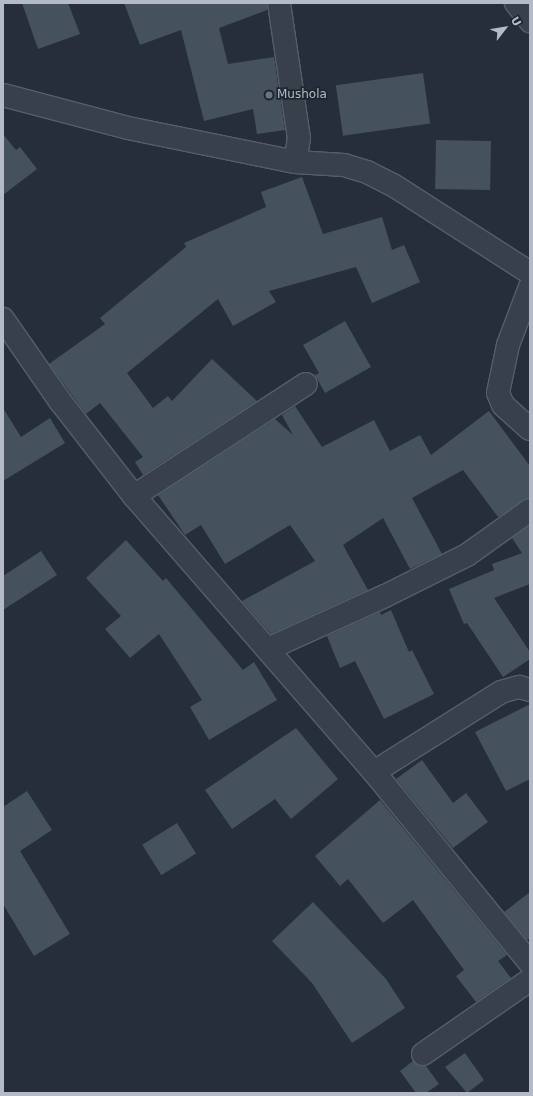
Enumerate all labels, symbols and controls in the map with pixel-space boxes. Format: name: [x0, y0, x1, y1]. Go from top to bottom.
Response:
north arrow: [485, 8, 525, 48]
text: U: [508, 14, 524, 29]
place label: Mushola: [277, 88, 327, 102]
marker: Mushola: [264, 90, 274, 100]

